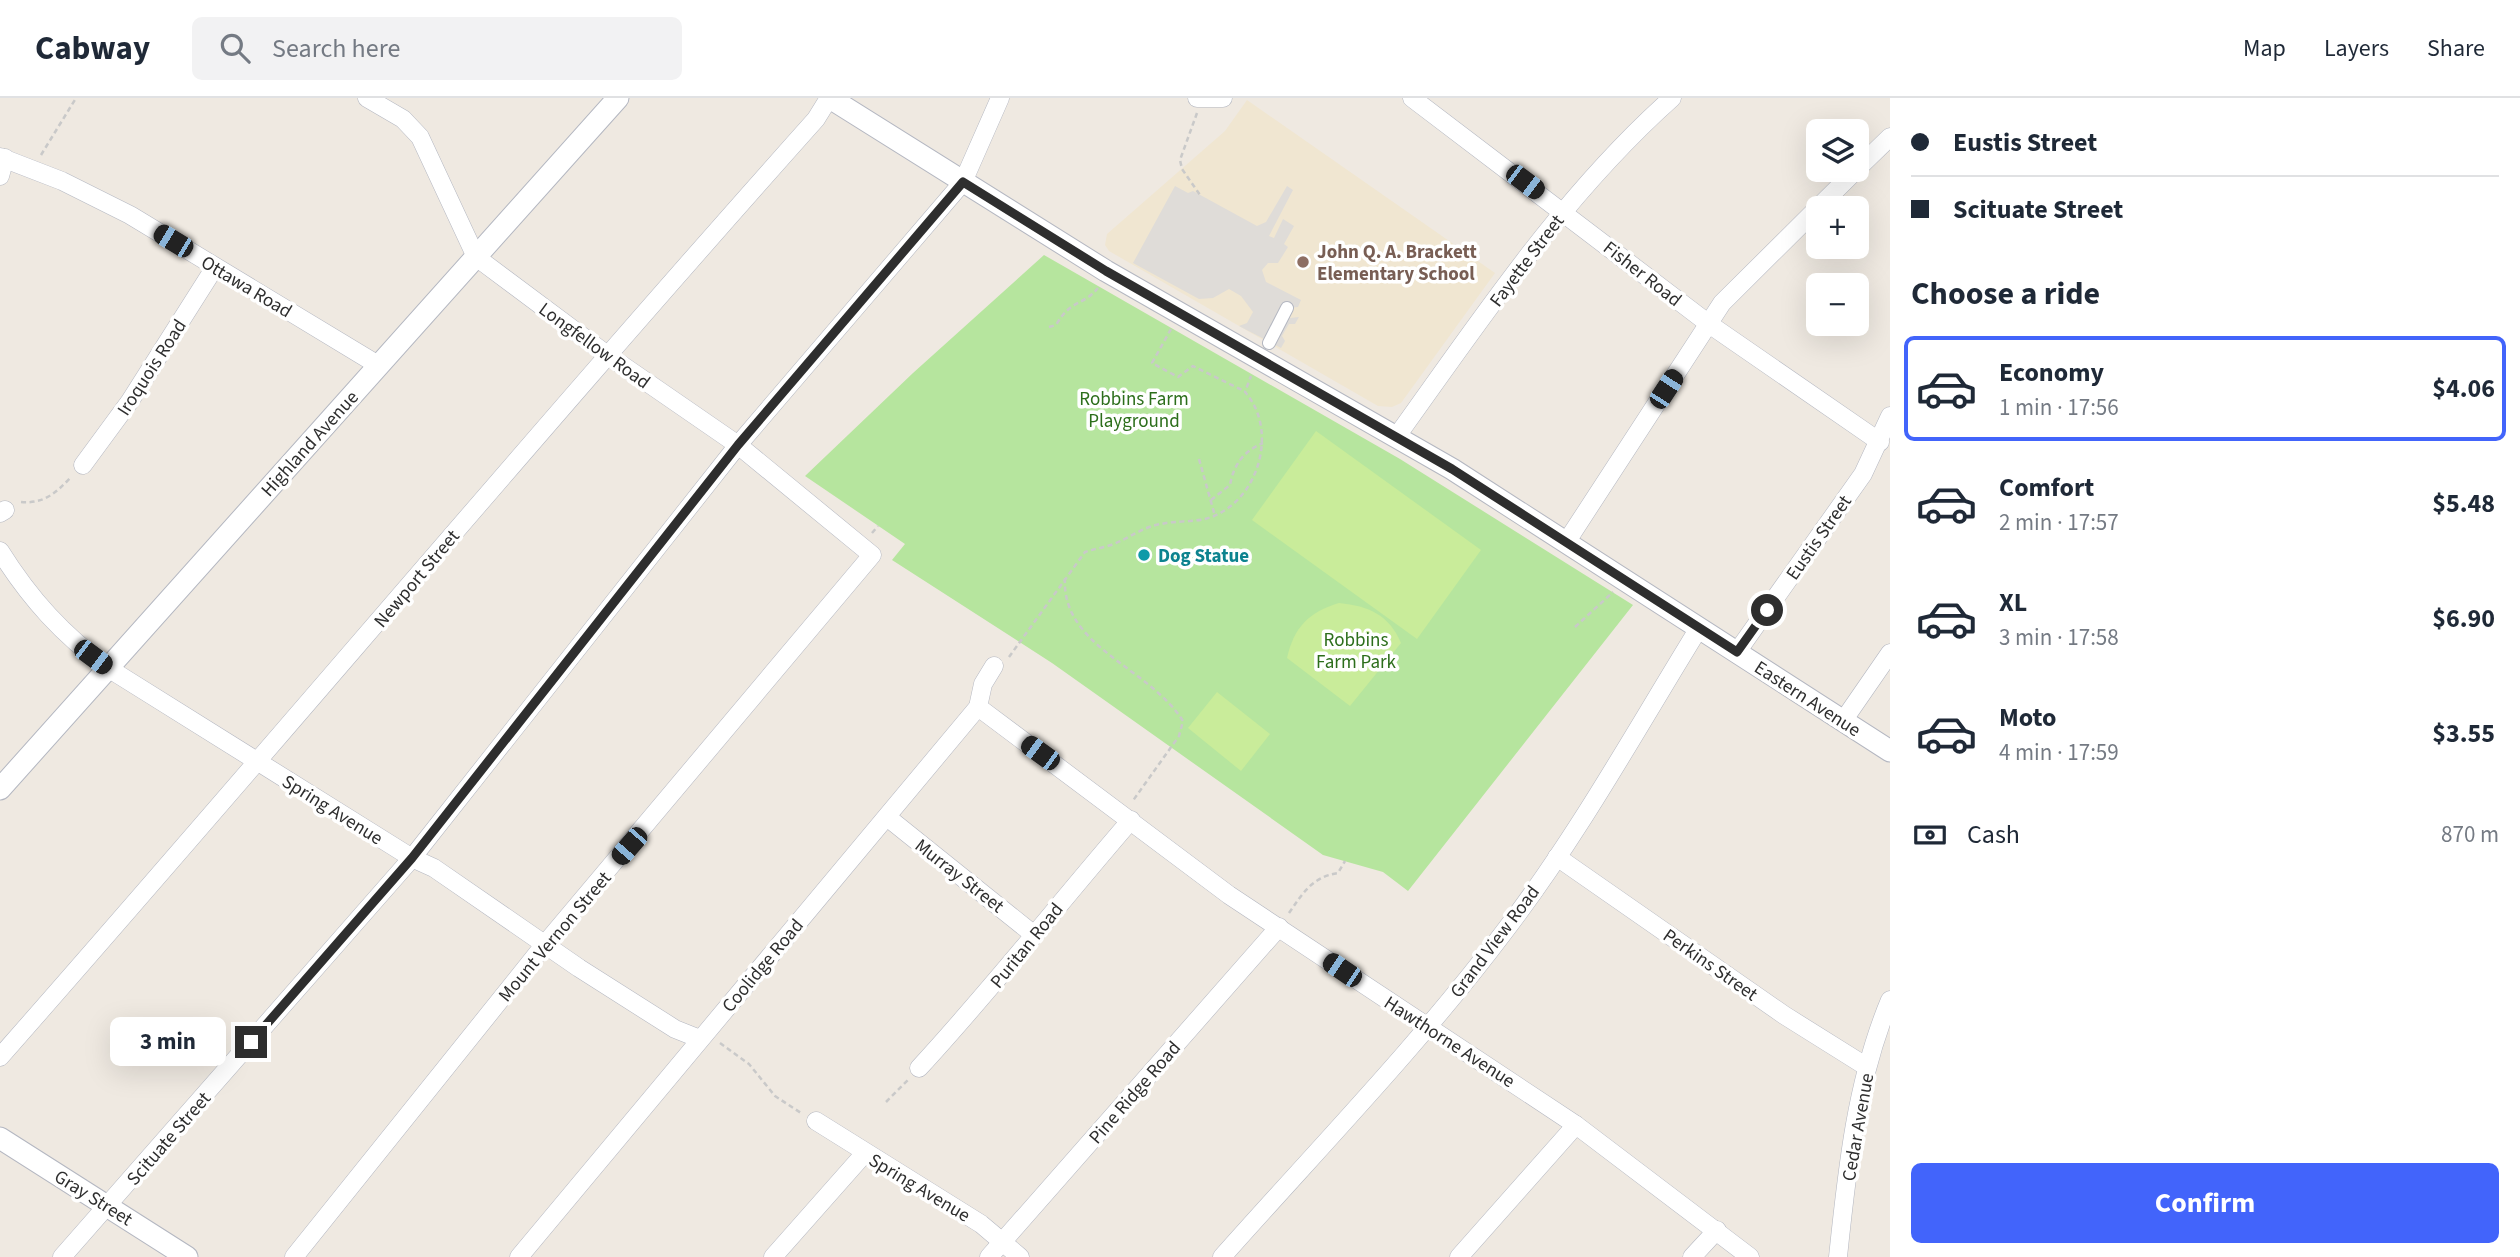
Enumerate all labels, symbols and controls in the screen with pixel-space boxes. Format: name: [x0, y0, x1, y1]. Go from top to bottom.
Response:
search box: [192, 17, 682, 80]
text: Cabway: [35, 25, 150, 72]
icon: search: [216, 29, 254, 67]
text: Search here: [272, 30, 400, 67]
text: Map: [2243, 31, 2286, 66]
text: Layers: [2324, 31, 2389, 66]
text: Share: [2427, 31, 2485, 66]
map controls: [1806, 119, 1869, 336]
button: layers: [1806, 119, 1869, 182]
text: Eustis Street: [1953, 124, 2097, 161]
car: [1502, 161, 1549, 203]
text: Scituate Street: [1953, 191, 2123, 228]
button: +: [1806, 196, 1869, 259]
street label: Fayette Street: [1483, 209, 1571, 313]
car: [150, 221, 197, 261]
street label: Fisher Road: [1597, 235, 1687, 313]
place label: John Q. A. Brackett Elementary School: [1317, 239, 1477, 288]
street label: Ottawa Road: [196, 249, 297, 325]
marker: John Q. A. Brackett Elementary School: [1295, 254, 1311, 270]
text: Choose a ride: [1911, 271, 2100, 317]
button: −: [1806, 273, 1869, 336]
street label: Longfellow Road: [533, 296, 656, 396]
street label: Iroquois Road: [111, 314, 194, 421]
text: Economy: [1999, 354, 2104, 391]
icon: car: [1915, 357, 1978, 420]
car: [1646, 366, 1687, 412]
text: $4.06: [2432, 370, 2495, 407]
street label: Highland Avenue: [255, 385, 365, 503]
park label: Robbins Farm Playground: [1079, 386, 1189, 435]
text: 1 min · 17:56: [1999, 391, 2119, 424]
text: Comfort: [1999, 469, 2094, 506]
icon: car: [1915, 472, 1978, 535]
text: $5.48: [2432, 485, 2495, 522]
street label: Eustis Street: [1780, 489, 1859, 586]
text: 2 min · 17:57: [1999, 506, 2119, 539]
street label: Newport Street: [368, 524, 467, 634]
place label: Dog Statue: [1158, 543, 1249, 570]
marker: Dog Statue: [1136, 547, 1152, 563]
text: XL: [1999, 584, 2027, 621]
icon: car: [1915, 587, 1978, 650]
route start: [1751, 594, 1783, 626]
text: $6.90: [2432, 600, 2495, 637]
text: 3 min · 17:58: [1999, 621, 2119, 654]
park label: Robbins Farm Park: [1316, 627, 1397, 676]
car: [70, 636, 117, 678]
street label: Eastern Avenue: [1749, 655, 1866, 744]
text: Moto: [1999, 699, 2056, 736]
icon: car: [1915, 702, 1978, 765]
text: $3.55: [2432, 715, 2495, 752]
car: [1017, 732, 1064, 774]
text: 4 min · 17:59: [1999, 736, 2119, 769]
street label: Spring Avenue: [277, 769, 388, 852]
icon: cash: [1911, 816, 1949, 854]
text: Cash: [1967, 816, 2020, 853]
text: 870 m: [2441, 818, 2499, 851]
car: [608, 823, 651, 869]
street label: Murray Street: [909, 833, 1010, 920]
street label: Mount Vernon Street: [492, 865, 618, 1008]
street label: Grand View Road: [1444, 880, 1546, 1004]
street label: Puritan Road: [984, 897, 1070, 994]
street label: Coolidge Road: [716, 913, 810, 1019]
street label: Perkins Street: [1657, 923, 1763, 1008]
car: [1319, 950, 1366, 990]
street label: Hawthorne Avenue: [1378, 990, 1520, 1095]
callout: 3 min: [111, 1018, 226, 1066]
text: 3 min: [140, 1025, 196, 1058]
route end: [235, 1026, 267, 1058]
street label: Pine Ridge Road: [1083, 1036, 1187, 1150]
street label: Cedar Avenue: [1836, 1071, 1881, 1183]
street label: Scituate Street: [121, 1086, 218, 1192]
street label: Spring Avenue: [863, 1147, 975, 1229]
button: Confirm: [1911, 1163, 2499, 1243]
street label: Gray Street: [49, 1164, 138, 1233]

